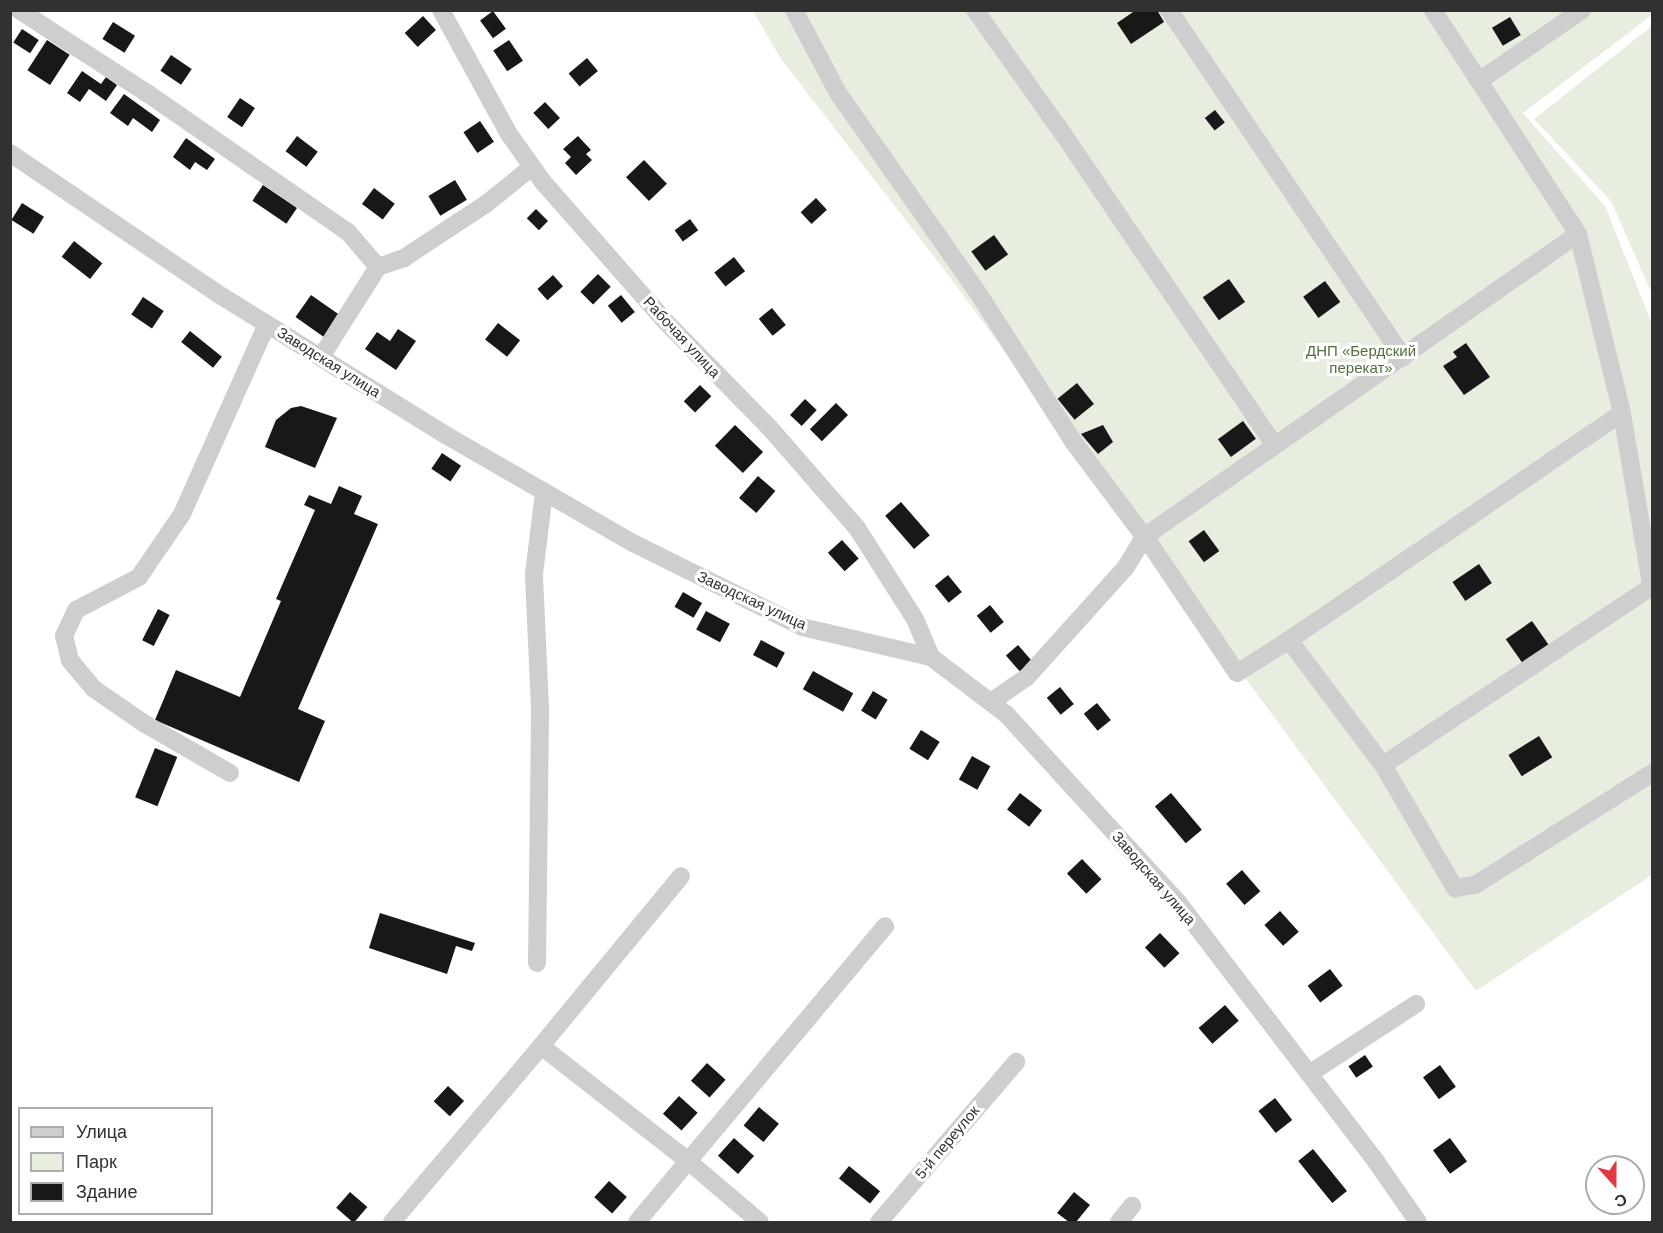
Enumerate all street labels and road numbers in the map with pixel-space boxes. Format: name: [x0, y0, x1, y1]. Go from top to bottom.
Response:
street label: Рабочая улица: [640, 293, 724, 381]
street label: Заводская улица: [274, 323, 384, 401]
street label: Заводская улица: [695, 567, 809, 633]
street label: Заводская улица: [1108, 827, 1200, 929]
street label: 5-й переулок: [911, 1102, 983, 1182]

